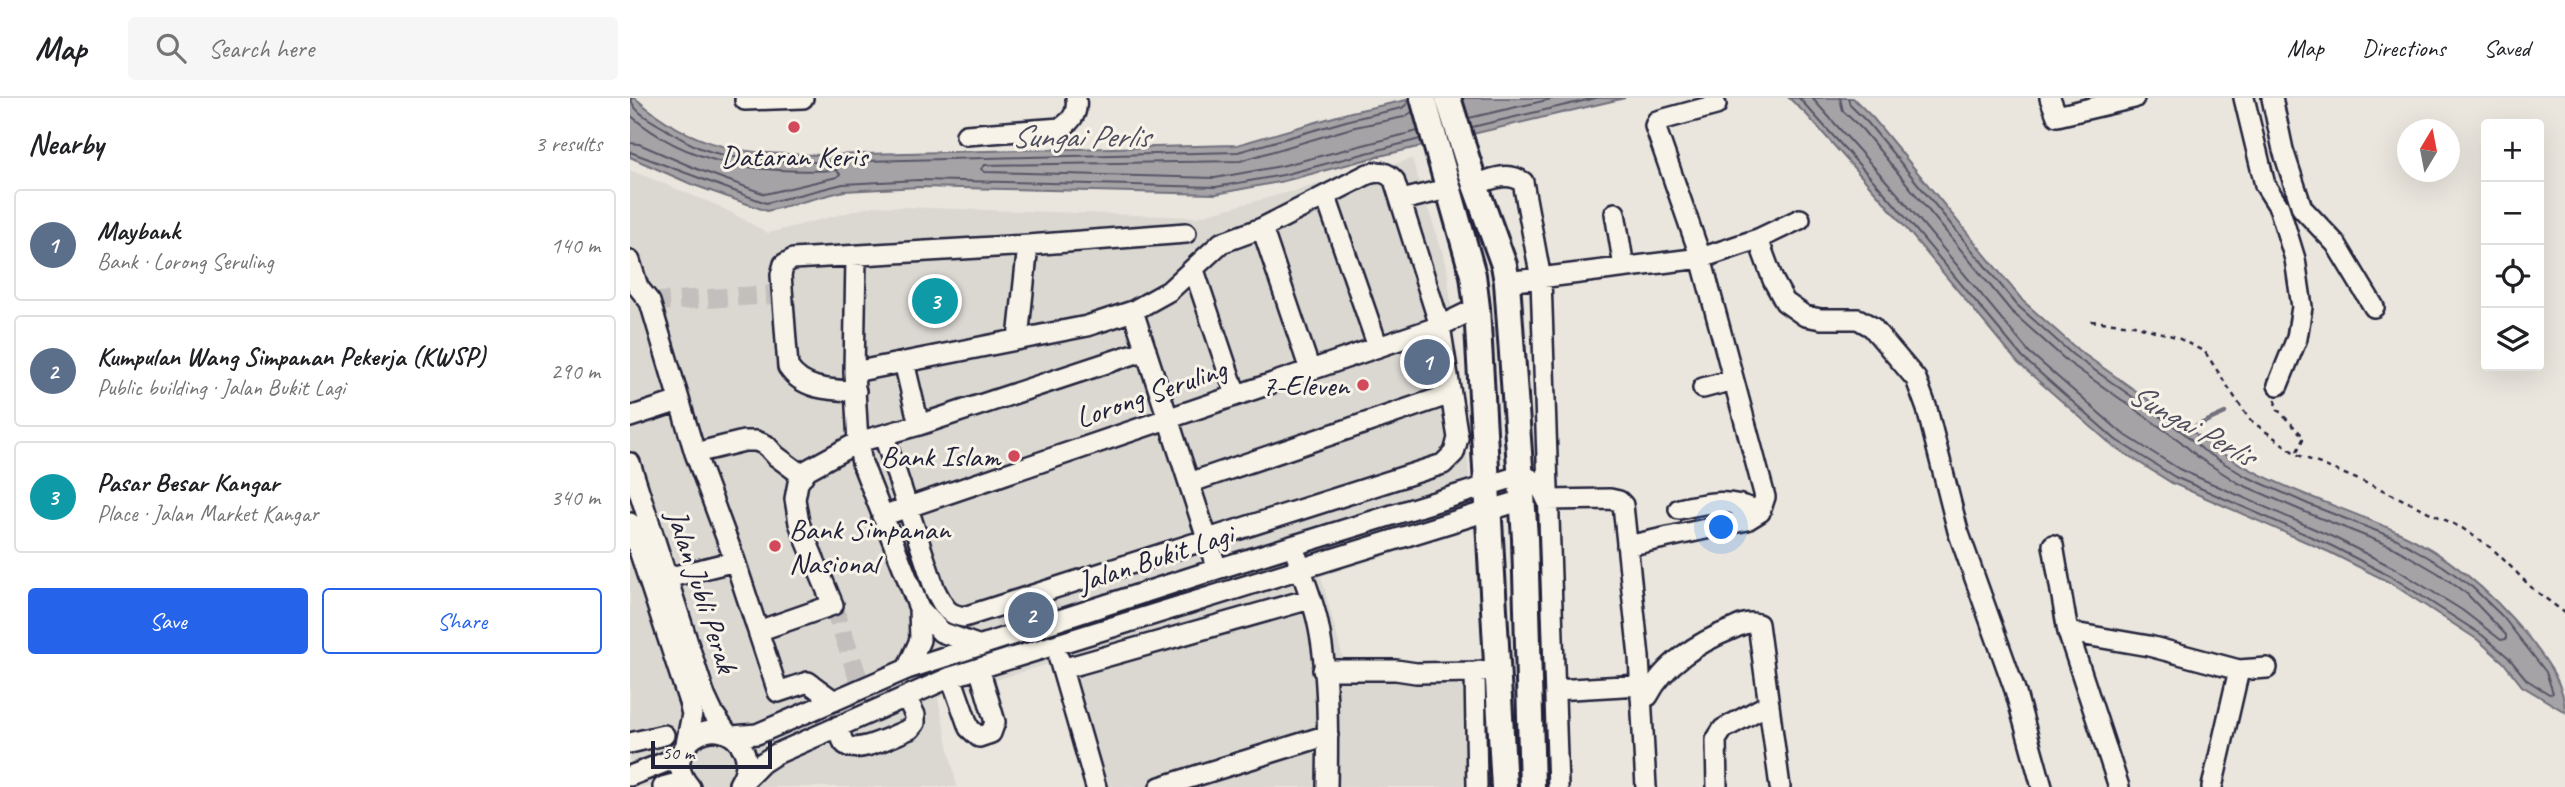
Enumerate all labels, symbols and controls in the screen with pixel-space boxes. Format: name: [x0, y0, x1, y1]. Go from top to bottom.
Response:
search box: [128, 17, 618, 80]
text: Map: [35, 27, 86, 69]
icon: search: [152, 29, 190, 67]
text: Search here: [208, 32, 314, 65]
text: Map: [2287, 33, 2324, 63]
text: Directions: [2362, 33, 2445, 63]
text: Saved: [2483, 33, 2530, 63]
water label: Sungai Perlis: [1011, 116, 1154, 157]
marker: Dataran Keris: [786, 119, 802, 135]
north arrow: [2397, 119, 2460, 182]
map controls: [2481, 119, 2544, 371]
button: +: [2481, 119, 2544, 182]
text: Nearby: [28, 125, 104, 163]
text: 3 results: [535, 129, 602, 158]
place label: Dataran Keris: [721, 137, 870, 175]
button: −: [2481, 182, 2544, 245]
text: Maybank: [97, 214, 180, 247]
text: 1: [48, 231, 58, 260]
text: 140 m: [551, 231, 600, 260]
button: locate: [2481, 245, 2544, 308]
text: Bank · Lorong Seruling: [97, 247, 274, 276]
pin: 3: [912, 275, 958, 327]
button: layers: [2481, 308, 2544, 371]
pin: 1: [1404, 336, 1450, 388]
text: Kumpulan Wang Simpanan Pekerja (KWSP): [97, 340, 485, 373]
street label: Lorong Seruling: [1070, 349, 1233, 437]
text: 2: [48, 357, 58, 386]
text: 290 m: [551, 357, 600, 386]
place label: 7-Eleven: [1262, 366, 1350, 404]
text: Public building · Jalan Bukit Lagi: [97, 373, 345, 402]
water label: Sungai Perlis: [2122, 373, 2266, 478]
marker: 7-Eleven: [1355, 377, 1371, 393]
place label: Bank Islam: [881, 437, 1002, 475]
marker: Bank Islam: [1006, 448, 1022, 464]
text: Pasar Besar Kangar: [97, 466, 279, 499]
text: 3: [48, 483, 58, 512]
text: 340 m: [551, 483, 600, 512]
text: Place · Jalan Market Kangar: [97, 499, 318, 528]
street label: Jalan Jubli Perak: [657, 503, 747, 679]
place label: Bank Simpanan Nasional: [789, 510, 952, 582]
your location: [1704, 510, 1738, 544]
street label: Jalan Bukit Lagi: [1071, 514, 1241, 602]
marker: Bank Simpanan Nasional: [767, 538, 783, 554]
button: Save: [28, 588, 308, 654]
button: Share: [322, 588, 602, 654]
pin: 2: [1008, 589, 1054, 641]
scale bar: [651, 738, 772, 770]
text: 50 m: [662, 741, 694, 765]

